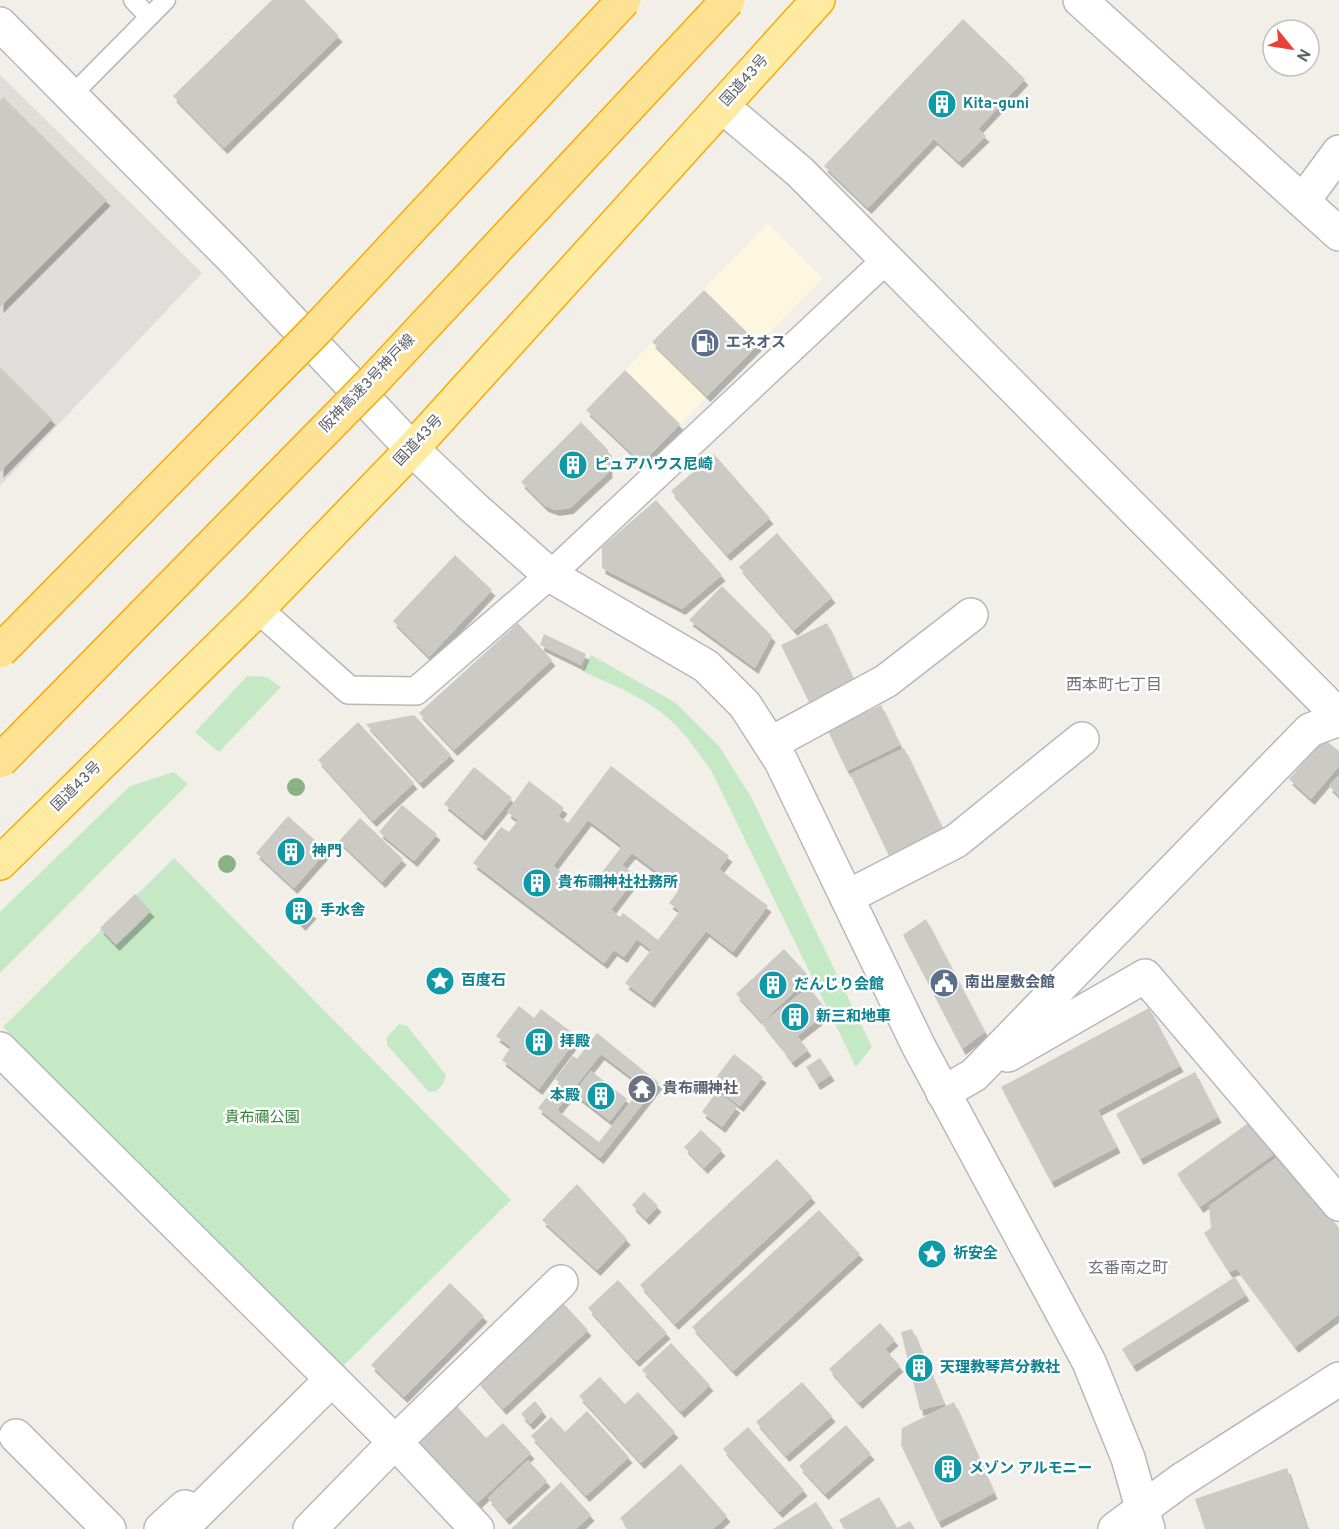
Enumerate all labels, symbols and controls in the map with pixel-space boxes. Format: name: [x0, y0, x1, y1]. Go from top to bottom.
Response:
north arrow: [1261, 18, 1321, 78]
text: N: [1291, 45, 1314, 64]
street label: 国道43号: [717, 51, 773, 111]
building icon: Kita-guni: [926, 88, 958, 120]
place label: Kita-guni: [963, 95, 1029, 114]
fuel station icon: エネオス: [689, 327, 721, 359]
street label: 阪神高速3号神戸線: [316, 331, 420, 437]
place label: エネオス: [726, 334, 786, 353]
street label: 国道43号: [390, 411, 448, 471]
building icon: ピュアハウス尼崎: [557, 449, 589, 481]
place label: ピュアハウス尼崎: [594, 456, 713, 475]
district label: 西本町七丁目: [1066, 676, 1162, 696]
street label: 国道43号: [48, 758, 106, 816]
building icon: 神門: [275, 836, 307, 868]
place label: 神門: [311, 842, 342, 862]
building icon: 貴布禰神社社務所: [521, 867, 553, 899]
place label: 貴布禰神社社務所: [558, 873, 678, 893]
building icon: 手水舎: [283, 895, 315, 927]
place label: 手水舎: [320, 902, 366, 921]
place icon: 百度石: [424, 965, 456, 997]
public building icon: 南出屋敷会館: [928, 967, 960, 999]
building icon: だんじり会館: [757, 969, 789, 1001]
place label: 百度石: [461, 972, 506, 991]
place label: 南出屋敷会館: [965, 973, 1055, 993]
place label: だんじり会館: [794, 976, 884, 995]
building icon: 新三和地車: [779, 1001, 811, 1033]
place label: 新三和地車: [816, 1008, 891, 1027]
building icon: 拝殿: [523, 1026, 555, 1058]
place label: 拝殿: [560, 1033, 590, 1052]
temple icon: 貴布禰神社: [626, 1073, 658, 1105]
place label: 貴布禰神社: [663, 1079, 738, 1099]
building icon: 本殿: [585, 1080, 617, 1112]
place label: 本殿: [550, 1087, 580, 1106]
park label: 貴布禰公園: [224, 1109, 300, 1128]
place icon: 祈安全: [916, 1238, 948, 1270]
place label: 祈安全: [953, 1245, 998, 1264]
district label: 玄番南之町: [1088, 1259, 1168, 1279]
building icon: 天理教琴芦分教社: [903, 1352, 935, 1384]
place label: 天理教琴芦分教社: [940, 1358, 1060, 1378]
building icon: メゾン アルモニー: [932, 1453, 964, 1485]
place label: メゾン アルモニー: [969, 1460, 1093, 1479]

